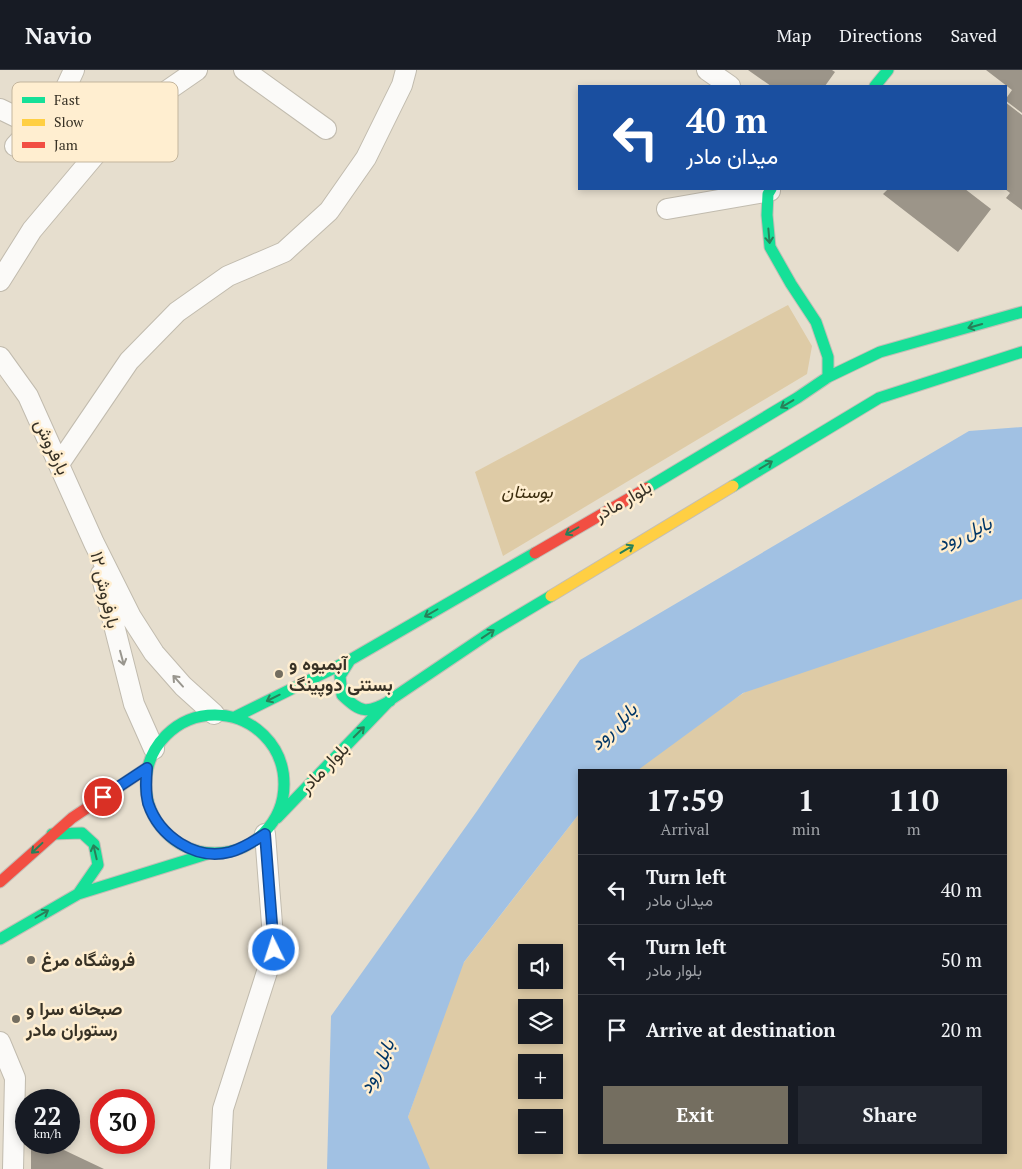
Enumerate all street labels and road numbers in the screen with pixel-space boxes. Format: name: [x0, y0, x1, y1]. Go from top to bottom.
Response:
street label: بارفروش: [30, 415, 76, 478]
street label: بلوار مادر: [588, 474, 656, 527]
street label: بارفروش ۱۲: [85, 549, 126, 631]
street label: بلوار مادر: [292, 736, 354, 799]

